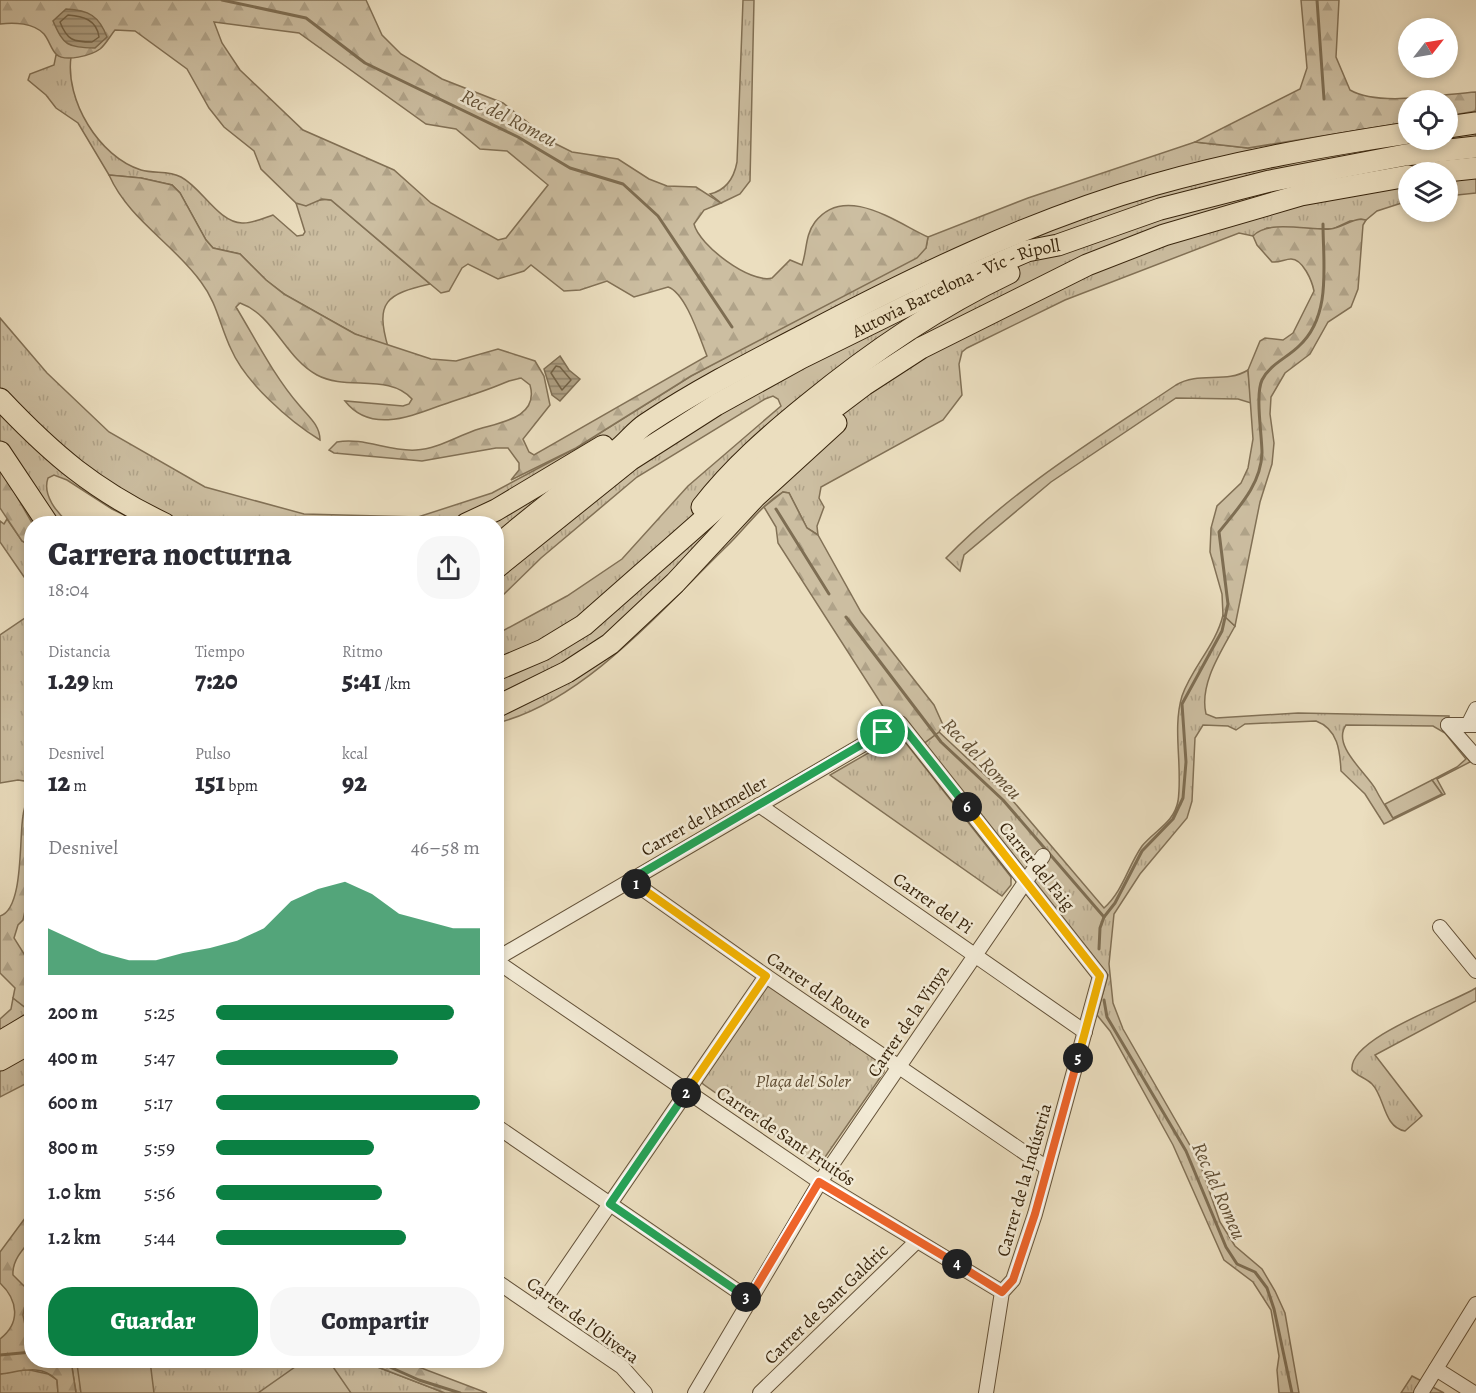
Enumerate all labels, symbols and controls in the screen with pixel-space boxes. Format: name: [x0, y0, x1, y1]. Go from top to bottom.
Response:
north arrow: [1398, 18, 1458, 78]
map controls: [1398, 18, 1458, 222]
water label: Rec del Romeu: [456, 82, 562, 154]
button: locate: [1398, 90, 1458, 150]
button: layers: [1398, 162, 1458, 222]
street label: Autovia Barcelona - Vic - Ripoll: [847, 233, 1062, 344]
text: Carrera nocturna: [48, 531, 292, 576]
button: share: [417, 536, 480, 599]
text: 18:04: [48, 576, 89, 603]
text: Distancia: [48, 641, 110, 663]
text: Tiempo: [195, 641, 245, 663]
text: Ritmo: [342, 641, 383, 663]
text: 1.29: [48, 663, 89, 698]
text: 7:20: [195, 663, 238, 698]
text: 5:41: [342, 663, 381, 698]
text: km: [89, 673, 114, 695]
text: /km: [381, 673, 411, 695]
pin: [857, 706, 908, 757]
water label: Rec del Romeu: [936, 712, 1028, 806]
icon: arrive: [866, 715, 899, 748]
text: Desnivel: [48, 743, 104, 765]
text: Pulso: [195, 743, 231, 765]
text: kcal: [342, 743, 368, 765]
text: 12: [48, 765, 70, 800]
text: 151: [195, 765, 225, 800]
text: 92: [342, 765, 367, 800]
street label: Carrer de l'Atmeller: [636, 770, 772, 862]
text: m: [70, 775, 87, 797]
text: bpm: [225, 775, 258, 797]
pin: 6: [952, 792, 982, 822]
text: 6: [963, 796, 971, 818]
street label: Carrer del Faig: [994, 816, 1080, 916]
text: Desnivel: [48, 834, 118, 861]
text: 46–58 m: [411, 834, 480, 861]
street label: Carrer del Pi: [888, 867, 978, 939]
pin: 1: [621, 869, 651, 899]
text: 1: [633, 873, 639, 895]
street label: Carrer del Roure: [762, 946, 876, 1034]
street label: Carrer de la Vinya: [862, 960, 955, 1082]
text: 200 m: [48, 999, 98, 1026]
text: 5:25: [144, 999, 175, 1026]
pin: 5: [1063, 1043, 1093, 1073]
text: 400 m: [48, 1044, 98, 1071]
text: 5:47: [144, 1044, 175, 1071]
text: 5: [1075, 1047, 1081, 1069]
park label: Plaça del Soler: [755, 1069, 851, 1093]
pin: 2: [671, 1078, 701, 1108]
street label: Carrer de Sant Fruitós: [712, 1081, 860, 1191]
text: 2: [682, 1082, 690, 1104]
text: 600 m: [48, 1089, 98, 1116]
text: 5:17: [144, 1089, 173, 1116]
street label: Carrer de la Indústria: [991, 1100, 1058, 1260]
text: 800 m: [48, 1134, 98, 1161]
text: 5:59: [144, 1134, 175, 1161]
water label: Rec del Romeu: [1185, 1138, 1253, 1244]
text: 1.0 km: [48, 1179, 101, 1206]
text: 5:56: [144, 1179, 175, 1206]
text: 1.2 km: [48, 1224, 101, 1251]
text: 5:44: [144, 1224, 175, 1251]
street label: Carrer de Sant Galdric: [759, 1238, 893, 1370]
pin: 4: [942, 1249, 972, 1279]
text: 4: [953, 1253, 961, 1275]
street label: Carrer de l'Olivera: [522, 1271, 645, 1369]
pin: 3: [731, 1282, 761, 1312]
text: 3: [743, 1286, 749, 1308]
button: Guardar: [48, 1287, 258, 1356]
button: Compartir: [270, 1287, 480, 1356]

